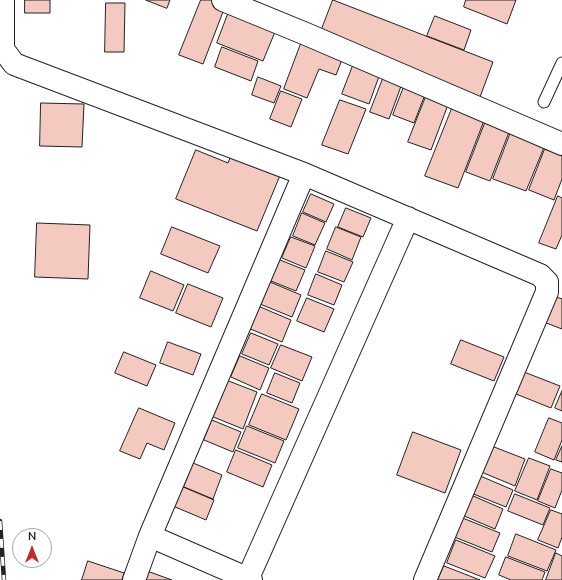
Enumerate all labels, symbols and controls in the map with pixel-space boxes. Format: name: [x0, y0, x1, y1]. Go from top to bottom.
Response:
north arrow: [12, 528, 52, 568]
text: N: [28, 529, 36, 544]

